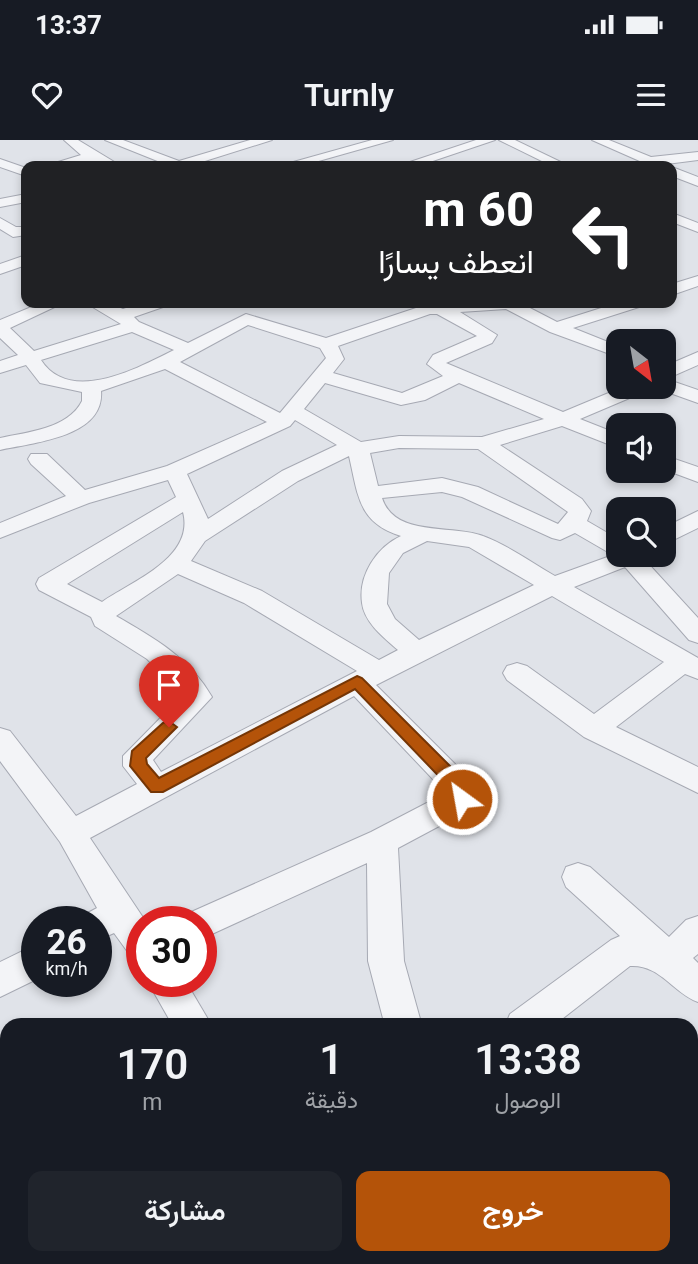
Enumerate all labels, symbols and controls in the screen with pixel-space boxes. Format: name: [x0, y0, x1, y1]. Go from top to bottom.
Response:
text: 13:37: [35, 10, 102, 40]
icon: heart: [28, 76, 66, 114]
text: Turnly: [304, 76, 394, 114]
icon: menu: [632, 76, 670, 114]
text: 60 m: [423, 181, 534, 238]
icon: left: [558, 189, 649, 280]
text: انعطف يسارًا: [378, 243, 534, 281]
north arrow: [606, 329, 676, 399]
map controls: [606, 329, 676, 567]
button: sound: [606, 413, 676, 483]
button: search: [606, 497, 676, 567]
pin: [139, 655, 199, 727]
icon: arrive: [150, 666, 188, 704]
position arrow: [425, 762, 499, 836]
speed limit sign: 30: [126, 906, 217, 997]
text: 26: [46, 922, 87, 963]
text: km/h: [45, 958, 88, 979]
text: 1: [319, 1035, 343, 1084]
text: 13:38: [474, 1035, 582, 1084]
text: 170: [116, 1040, 188, 1089]
text: دقيقة: [305, 1087, 358, 1114]
text: الوصول: [495, 1087, 561, 1114]
text: m: [142, 1089, 162, 1116]
button: مشاركة: [28, 1171, 342, 1251]
button: خروج: [356, 1171, 670, 1251]

